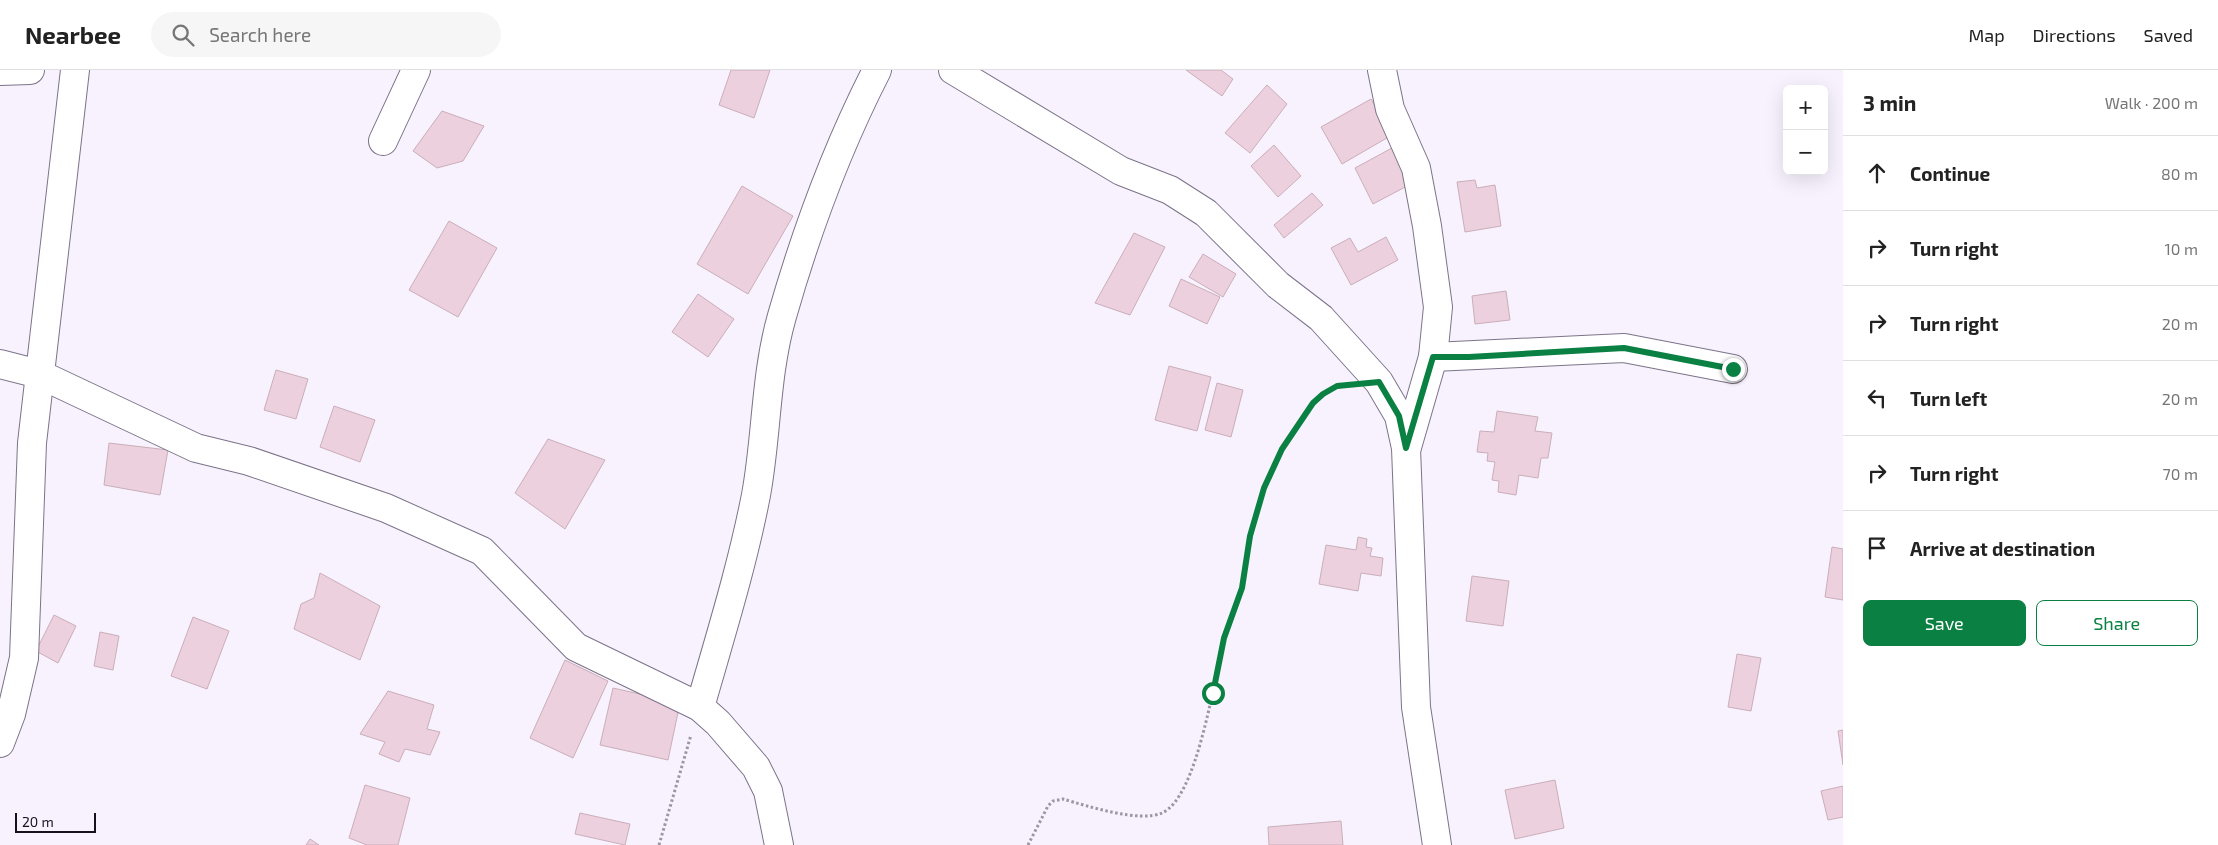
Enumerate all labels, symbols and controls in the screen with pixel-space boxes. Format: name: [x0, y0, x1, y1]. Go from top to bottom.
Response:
search box: [151, 12, 501, 57]
text: Nearbee: [25, 20, 121, 49]
icon: search: [169, 21, 197, 49]
text: Search here: [209, 23, 311, 46]
text: Map: [1968, 24, 2005, 46]
text: Directions: [2033, 24, 2116, 46]
text: Saved: [2144, 24, 2193, 46]
map controls: [1783, 85, 1828, 175]
button: +: [1783, 85, 1828, 130]
text: 3 min: [1863, 90, 1916, 115]
text: Walk · 200 m: [2105, 93, 2198, 112]
button: −: [1783, 130, 1828, 175]
icon: ahead: [1863, 159, 1891, 187]
text: Continue: [1910, 162, 1990, 185]
text: 80 m: [2161, 164, 2198, 183]
icon: right: [1863, 234, 1891, 262]
text: Turn right: [1910, 237, 1998, 260]
text: 10 m: [2164, 239, 2198, 258]
icon: right: [1863, 309, 1891, 337]
text: Turn right: [1910, 312, 1998, 335]
text: 20 m: [2162, 314, 2198, 333]
route end: [1722, 358, 1745, 381]
icon: left: [1863, 384, 1891, 412]
text: Turn left: [1910, 387, 1987, 410]
text: 20 m: [2162, 389, 2198, 408]
icon: right: [1863, 459, 1891, 487]
text: Turn right: [1910, 462, 1998, 485]
text: 70 m: [2163, 464, 2198, 483]
icon: arrive: [1863, 534, 1891, 562]
text: Arrive at destination: [1910, 537, 2095, 560]
button: Save: [1863, 600, 2026, 646]
button: Share: [2036, 600, 2198, 646]
route start: [1202, 682, 1225, 705]
scale bar: [15, 810, 96, 833]
text: 20 m: [22, 813, 54, 830]

